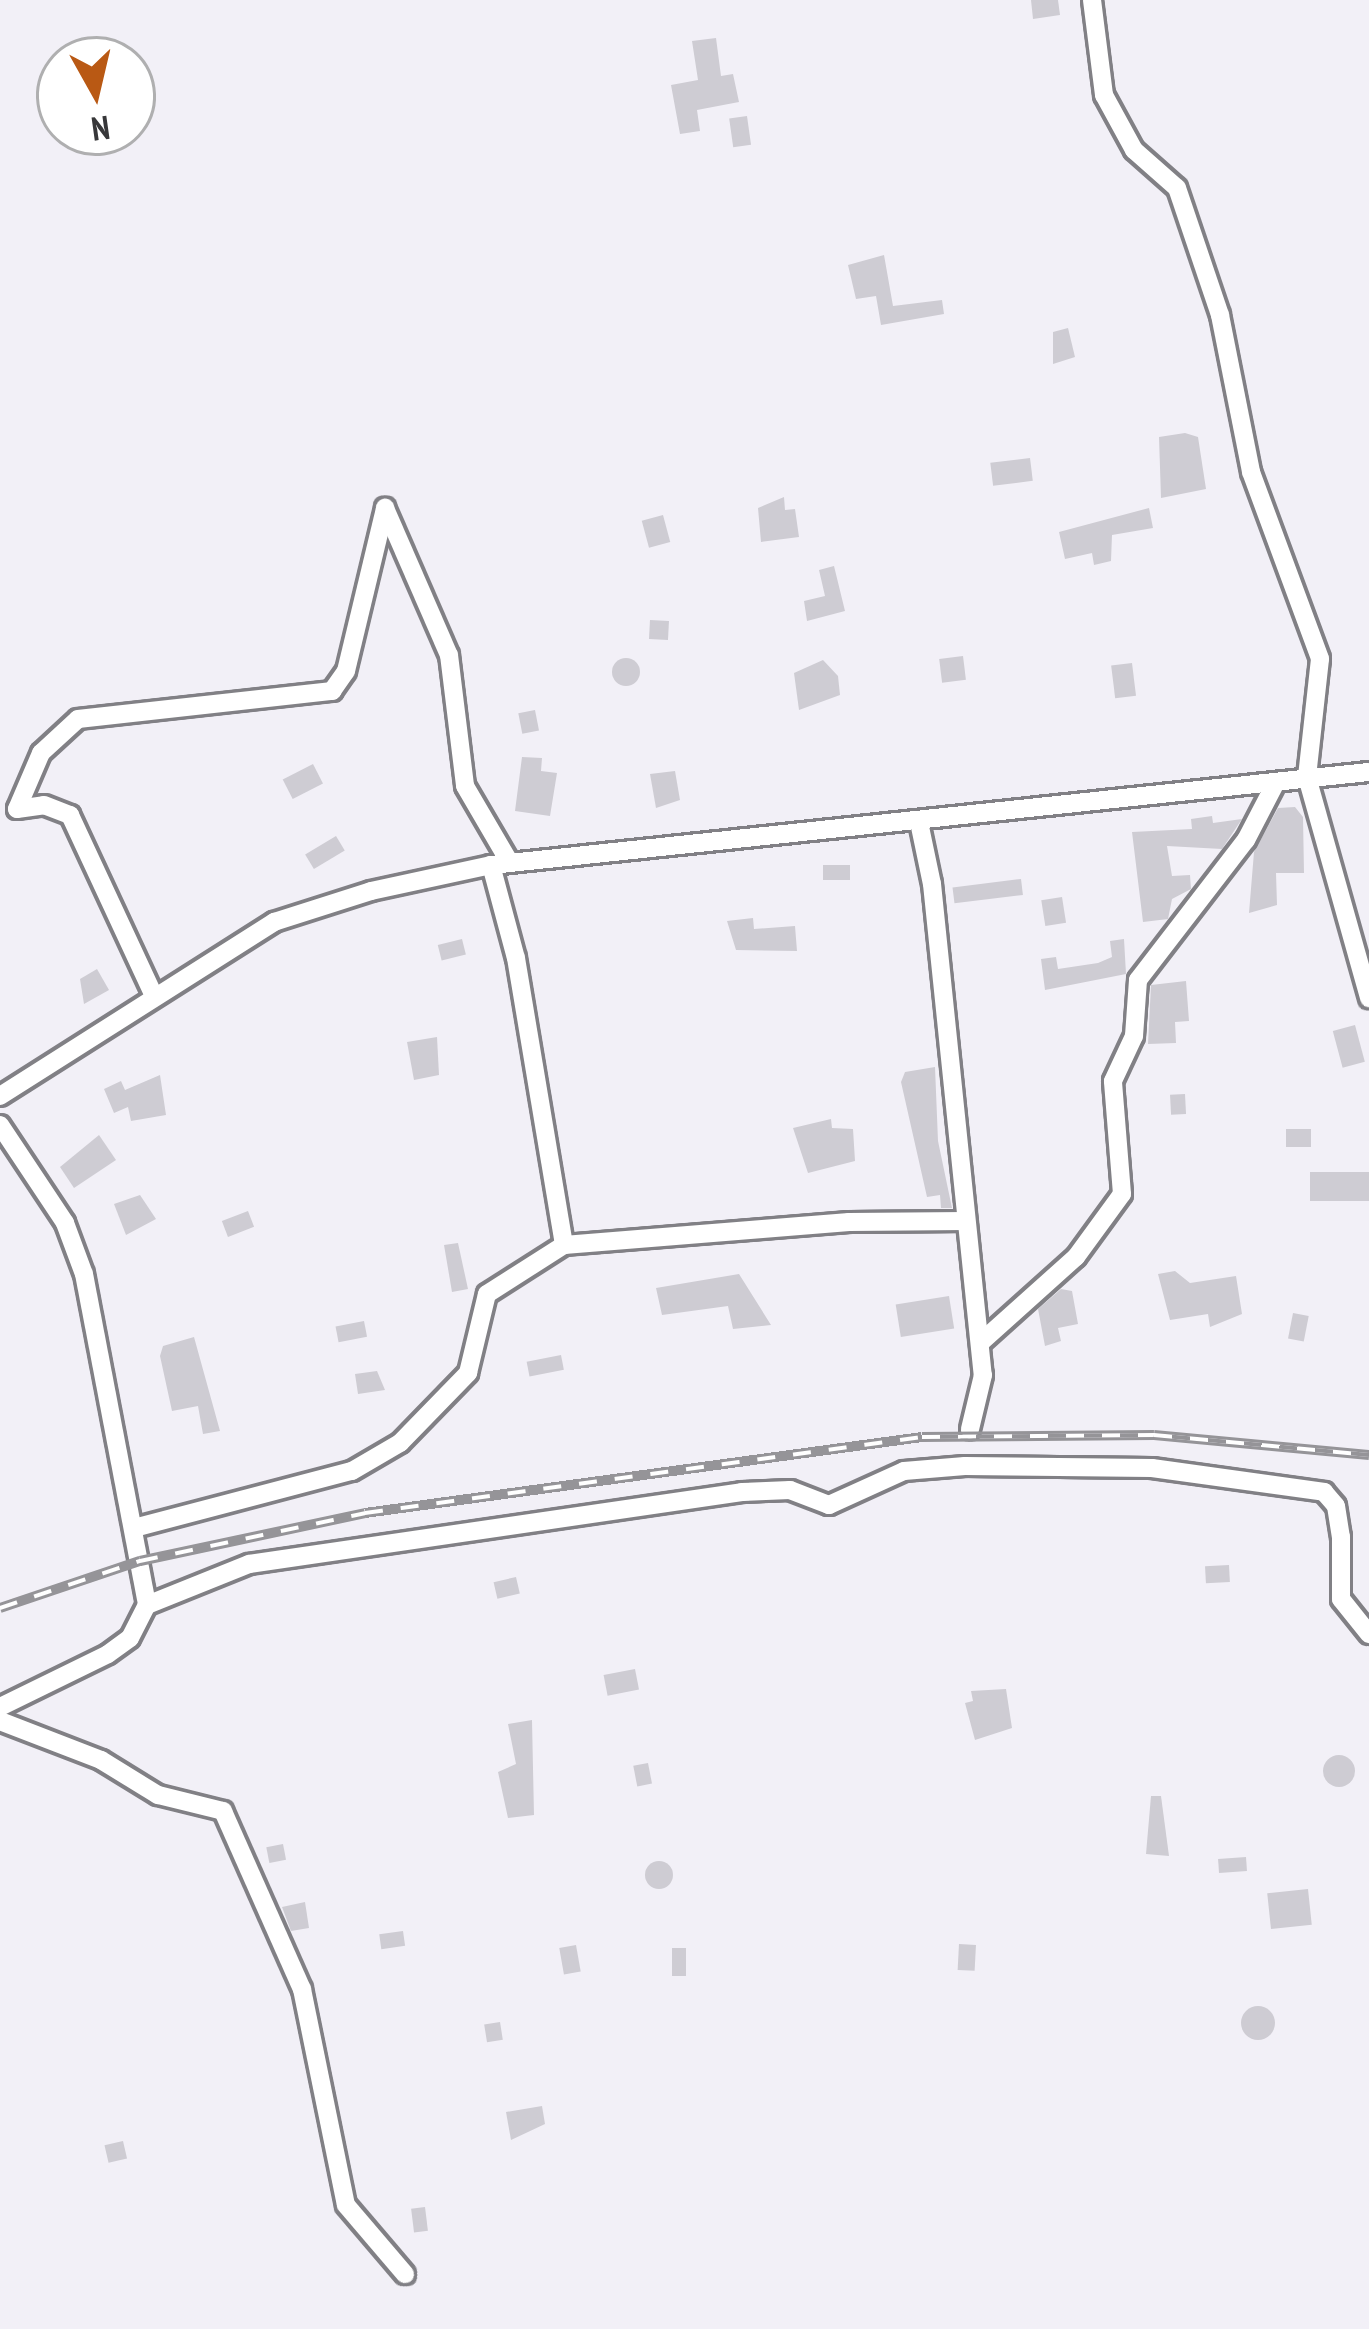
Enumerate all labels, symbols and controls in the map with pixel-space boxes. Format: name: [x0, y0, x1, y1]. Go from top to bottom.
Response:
north arrow: [36, 36, 156, 156]
text: N: [89, 107, 112, 152]

